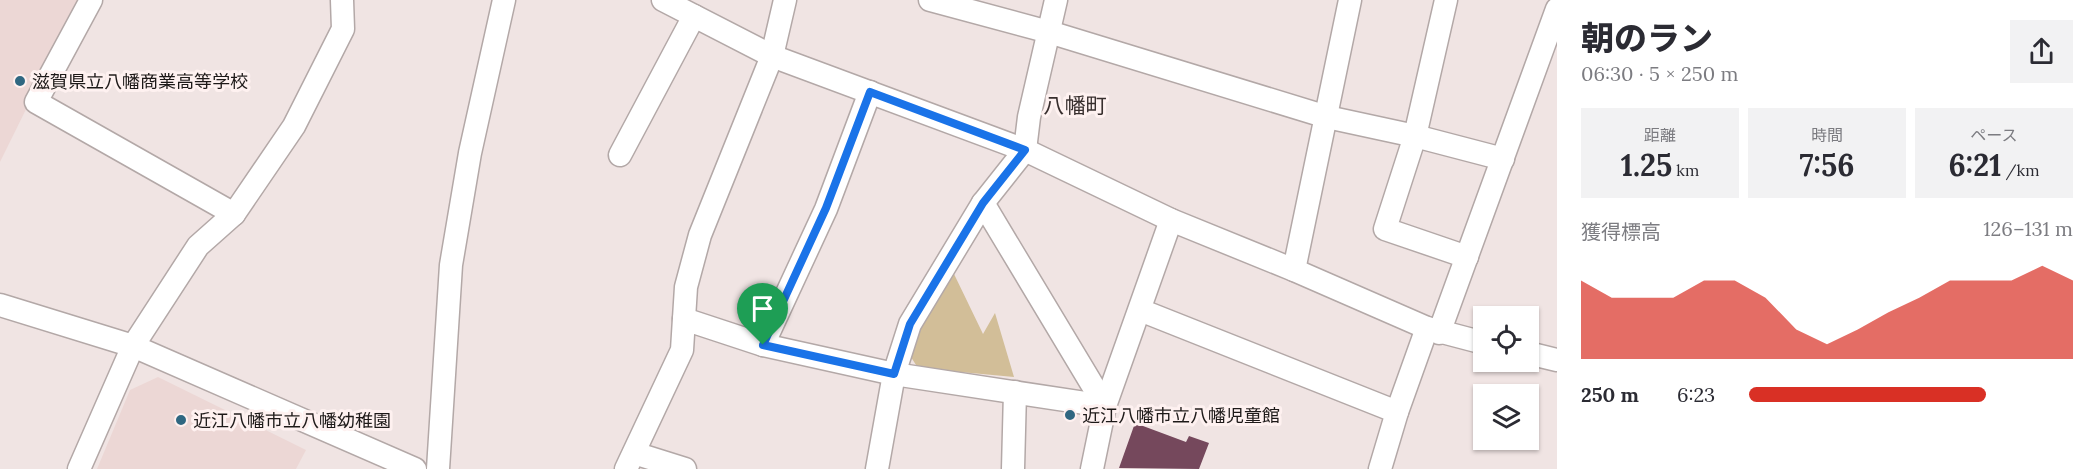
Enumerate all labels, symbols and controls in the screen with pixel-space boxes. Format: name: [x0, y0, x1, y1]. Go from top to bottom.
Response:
text: 朝のラン: [1581, 17, 1713, 59]
button: share: [2010, 20, 2073, 83]
text: 06:30 · 5 × 250 m: [1581, 61, 1738, 86]
place label: 滋賀県立八幡商業高等学校: [32, 70, 248, 93]
marker: 滋賀県立八幡商業高等学校: [13, 74, 27, 88]
district label: 八幡町: [1044, 92, 1107, 119]
text: 距離: [1644, 125, 1676, 145]
text: 時間: [1811, 125, 1843, 145]
text: ペース: [1970, 125, 2018, 145]
text: 1.25: [1621, 146, 1672, 184]
text: 7:56: [1799, 146, 1855, 184]
text: 6:21: [1948, 146, 2001, 184]
text: km: [1672, 160, 1699, 180]
text: /km: [2001, 160, 2040, 180]
text: 126–131 m: [1983, 216, 2073, 241]
text: 獲得標高: [1581, 219, 1661, 244]
pin: [737, 283, 788, 345]
icon: arrive: [746, 292, 779, 325]
map controls: [1473, 306, 1539, 450]
button: locate: [1473, 306, 1539, 372]
text: 250 m: [1581, 382, 1639, 407]
text: 6:23: [1677, 382, 1715, 407]
button: layers: [1473, 384, 1539, 450]
place label: 近江八幡市立八幡児童館: [1082, 404, 1280, 427]
marker: 近江八幡市立八幡児童館: [1063, 408, 1077, 422]
place label: 近江八幡市立八幡幼稚園: [193, 409, 391, 432]
marker: 近江八幡市立八幡幼稚園: [174, 413, 188, 427]

